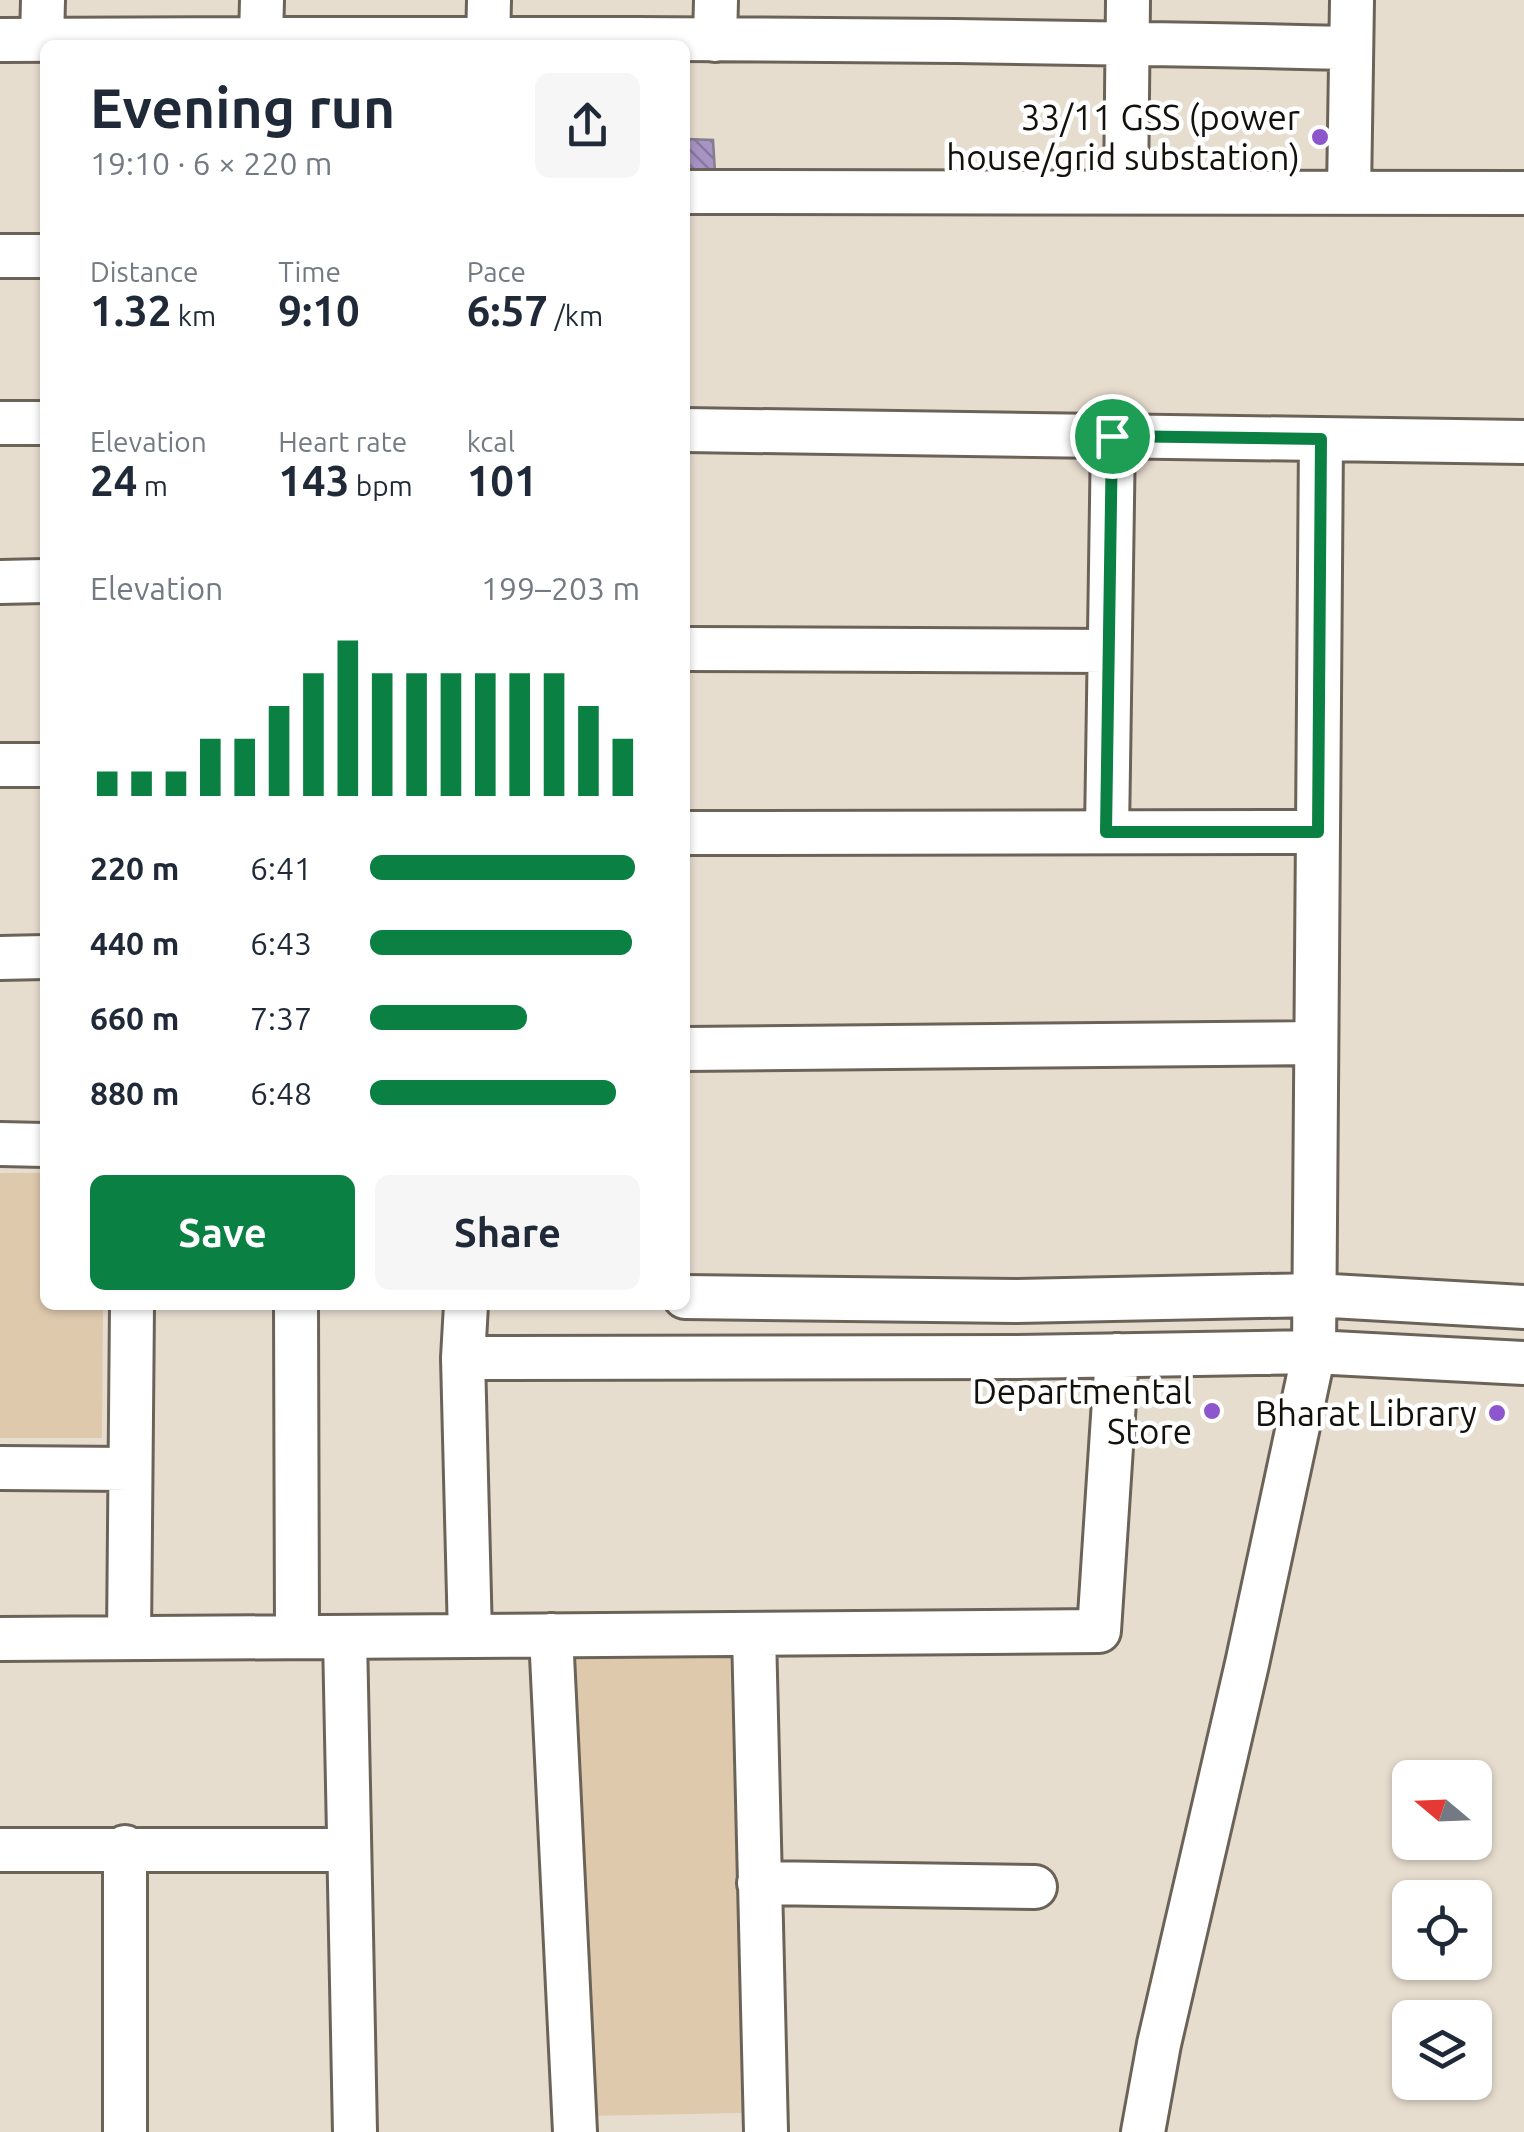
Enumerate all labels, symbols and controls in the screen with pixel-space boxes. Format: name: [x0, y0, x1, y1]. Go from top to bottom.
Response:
button: share: [535, 73, 640, 178]
text: Evening run: [90, 77, 395, 138]
place label: 33/11 GSS (power house/grid substation): [946, 97, 1300, 177]
marker: 33/11 GSS (power house/grid substation): [1309, 126, 1331, 148]
text: 19:10 · 6 × 220 m: [90, 145, 332, 181]
text: Distance: [90, 256, 198, 287]
text: Time: [278, 256, 341, 287]
text: Pace: [467, 256, 526, 287]
text: 1.32: [90, 287, 171, 334]
text: 9:10: [278, 287, 360, 334]
text: 6:57: [467, 287, 548, 334]
text: km: [171, 300, 216, 331]
text: /km: [548, 300, 603, 331]
pin: [1070, 394, 1155, 479]
icon: arrive: [1085, 409, 1140, 464]
text: Elevation: [90, 426, 207, 457]
text: Heart rate: [278, 426, 407, 457]
text: kcal: [467, 426, 515, 457]
text: 24: [90, 457, 137, 504]
text: 143: [278, 457, 349, 504]
text: 101: [467, 457, 538, 504]
text: m: [137, 470, 168, 501]
text: bpm: [349, 470, 413, 501]
text: Elevation: [90, 570, 223, 606]
text: 199–203 m: [481, 570, 640, 606]
text: 220 m: [90, 850, 179, 886]
text: 6:41: [250, 850, 312, 886]
text: 440 m: [90, 925, 179, 961]
text: 6:43: [250, 925, 312, 961]
text: 660 m: [90, 1000, 179, 1036]
text: 7:37: [250, 1000, 312, 1036]
text: 880 m: [90, 1075, 179, 1111]
text: 6:48: [250, 1075, 312, 1111]
button: Save: [90, 1175, 355, 1290]
button: Share: [375, 1175, 640, 1290]
place label: Departmental Store: [972, 1371, 1192, 1451]
place label: Bharat Library: [1255, 1393, 1477, 1433]
marker: Departmental Store: [1201, 1400, 1223, 1422]
marker: Bharat Library: [1486, 1402, 1508, 1424]
north arrow: [1392, 1760, 1492, 1860]
map controls: [1392, 1760, 1492, 2100]
button: locate: [1392, 1880, 1492, 1980]
button: layers: [1392, 2000, 1492, 2100]

